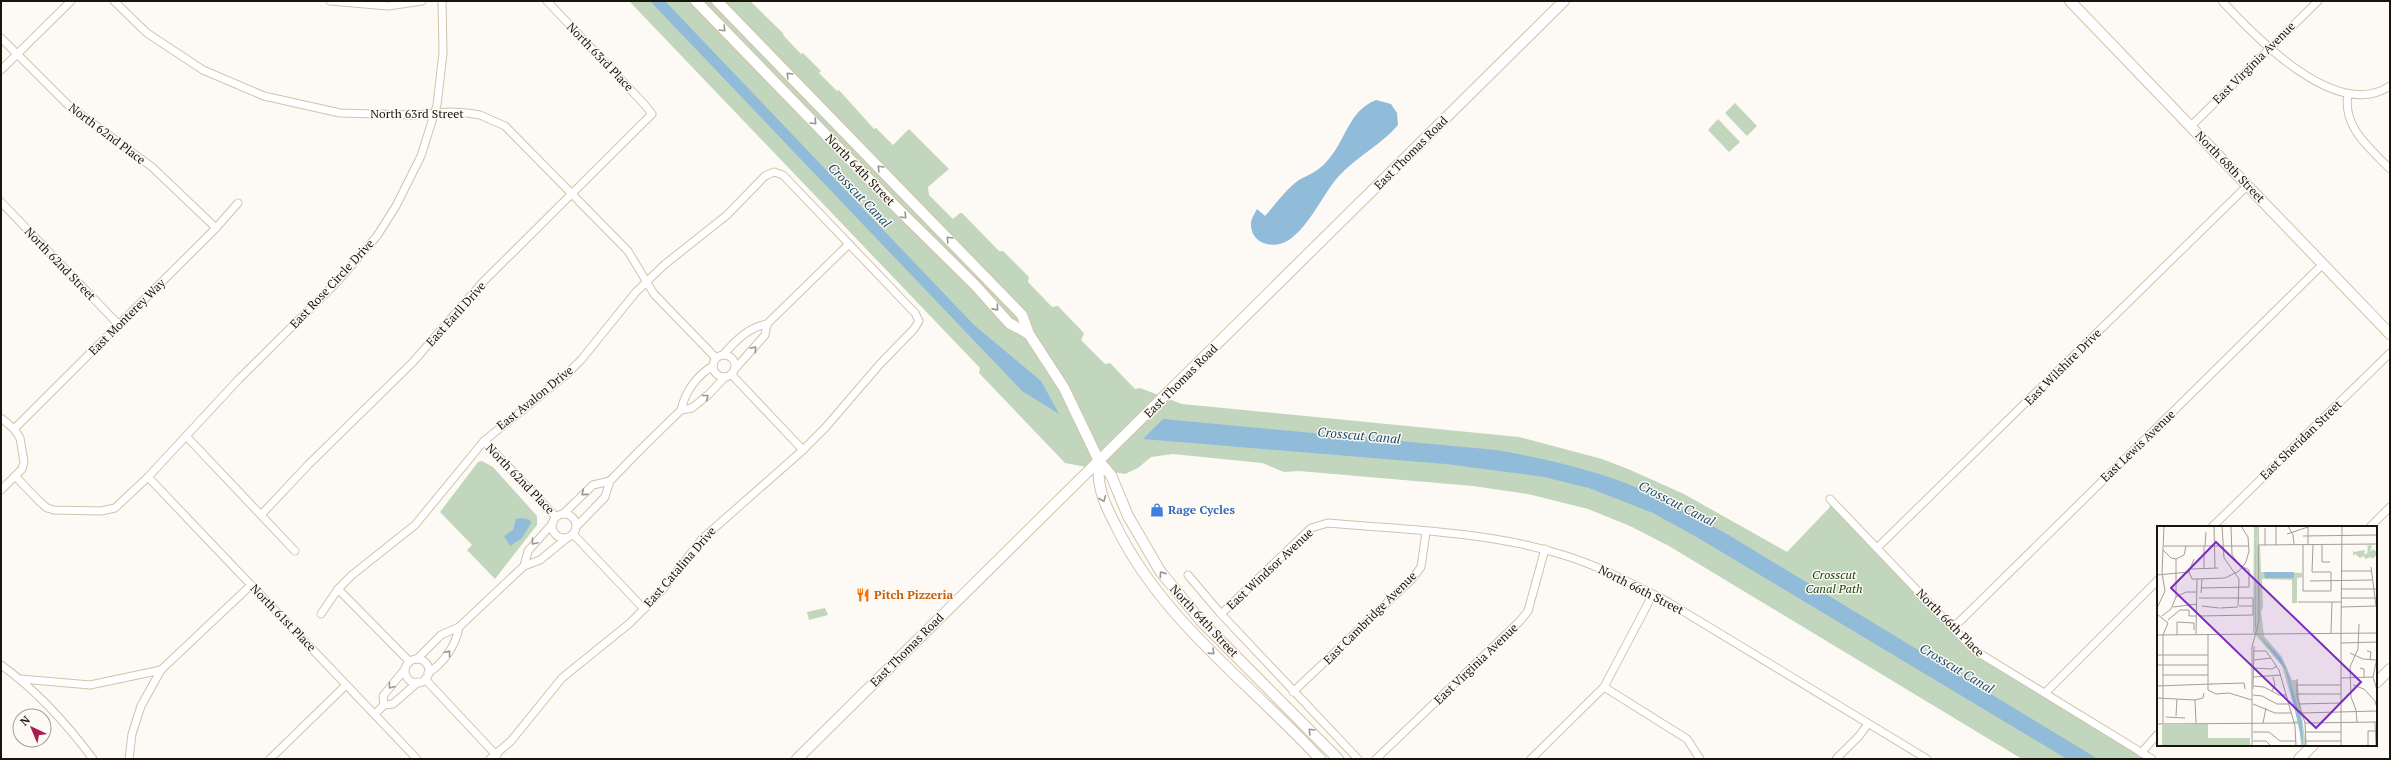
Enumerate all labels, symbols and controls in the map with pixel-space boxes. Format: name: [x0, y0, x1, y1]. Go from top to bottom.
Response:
street label: East Virginia Avenue: [2209, 18, 2298, 107]
street label: North 63rd Place: [564, 19, 637, 94]
one-way arrow: [719, 24, 726, 32]
one-way arrow: [786, 72, 794, 80]
street label: North 62nd Place: [66, 100, 149, 167]
street label: North 63rd Street: [370, 106, 464, 121]
street label: East Thomas Road: [1371, 112, 1451, 193]
one-way arrow: [809, 117, 817, 125]
street label: North 68th Street: [2192, 128, 2269, 206]
street label: North 64th Street: [822, 131, 899, 209]
water label: Crosscut Canal: [824, 159, 896, 232]
one-way arrow: [877, 165, 884, 173]
one-way arrow: [899, 211, 907, 219]
street label: North 62nd Street: [22, 224, 99, 304]
street label: East Rose Circle Drive: [286, 236, 377, 331]
one-way arrow: [946, 236, 954, 244]
street label: East Monterey Way: [85, 275, 169, 358]
street label: East Earll Drive: [423, 278, 489, 349]
one-way arrow: [991, 303, 998, 311]
street label: East Wilshire Drive: [2021, 325, 2104, 408]
street label: East Thomas Road: [1141, 340, 1221, 421]
one-way arrow: [749, 346, 756, 354]
street label: East Avalon Drive: [494, 362, 576, 433]
one-way arrow: [701, 394, 708, 401]
street label: East Sheridan Street: [2257, 396, 2345, 483]
street label: East Lewis Avenue: [2097, 406, 2178, 485]
water label: Crosscut Canal: [1317, 422, 1402, 448]
street label: North 62nd Place: [483, 440, 558, 517]
water label: Crosscut Canal: [1636, 476, 1719, 530]
one-way arrow: [581, 489, 589, 496]
one-way arrow: [1099, 495, 1107, 502]
shop icon: Rage Cycles: [1149, 502, 1165, 518]
place label: Rage Cycles: [1168, 502, 1235, 517]
street label: East Catalina Drive: [641, 523, 719, 610]
street label: East Windsor Avenue: [1223, 525, 1316, 613]
inset map: [2157, 526, 2377, 746]
one-way arrow: [532, 538, 539, 545]
street label: North 66th Street: [1596, 562, 1687, 618]
park label: Crosscut Canal Path: [1806, 567, 1862, 596]
street label: East Cambridge Avenue: [1320, 568, 1419, 667]
one-way arrow: [1160, 571, 1167, 578]
street label: North 61st Place: [247, 581, 319, 655]
street label: North 64th Street: [1167, 581, 1242, 660]
street label: North 66th Place: [1913, 586, 1987, 660]
restaurant icon: Pitch Pizzeria: [855, 587, 871, 603]
place label: Pitch Pizzeria: [874, 587, 953, 602]
street label: East Thomas Road: [867, 609, 947, 690]
street label: East Virginia Avenue: [1431, 620, 1521, 707]
water label: Crosscut Canal: [1917, 639, 1998, 697]
one-way arrow: [1207, 647, 1215, 655]
one-way arrow: [443, 650, 450, 657]
one-way arrow: [389, 682, 396, 689]
north arrow: [12, 708, 52, 748]
text: N: [17, 712, 33, 729]
one-way arrow: [1308, 728, 1316, 736]

